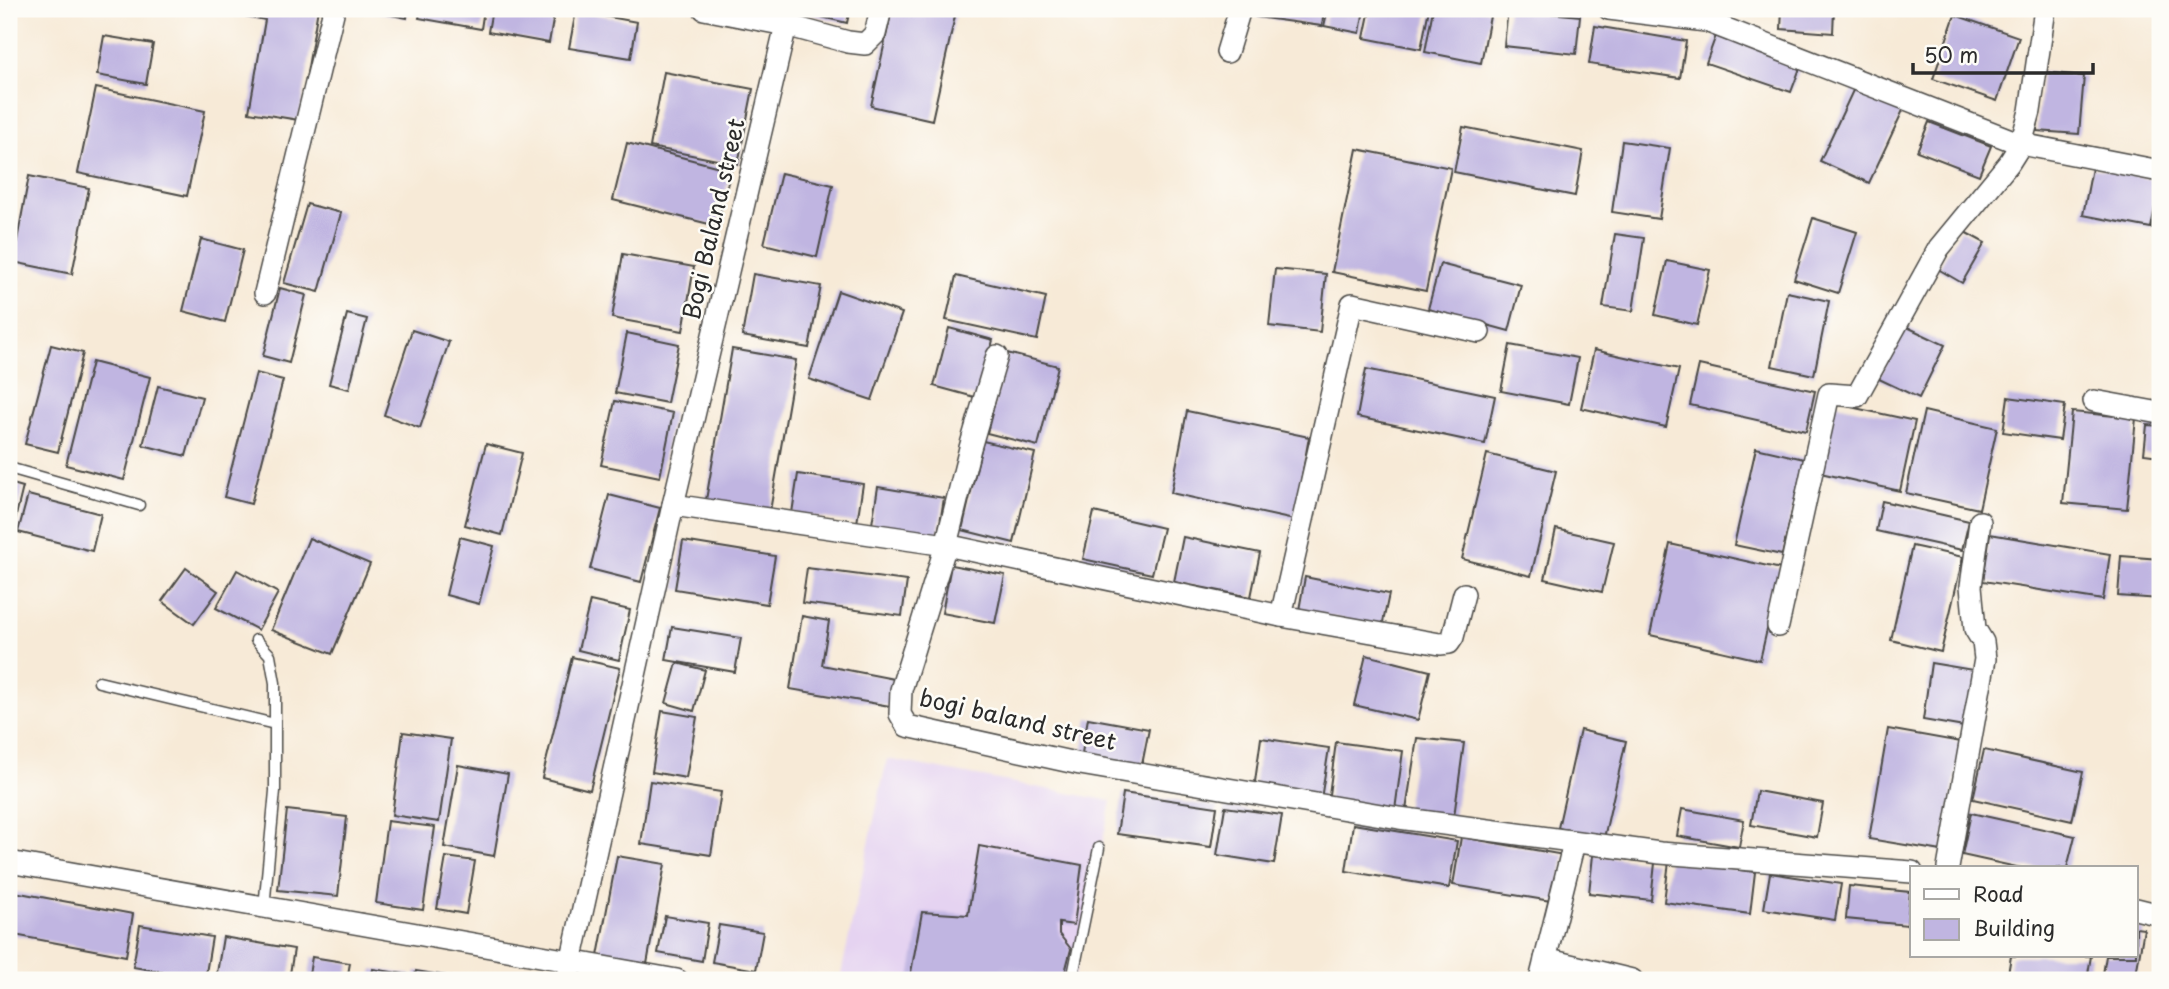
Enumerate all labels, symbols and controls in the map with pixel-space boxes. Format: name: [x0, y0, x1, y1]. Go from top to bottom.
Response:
scale bar: [1913, 32, 2094, 76]
text: 50 m: [1924, 38, 1978, 70]
street label: Bogi Baland street: [672, 114, 753, 323]
street label: bogi baland street: [917, 679, 1120, 758]
legend: [1910, 866, 2138, 958]
text: Road: [1973, 877, 2024, 909]
text: Building: [1973, 911, 2055, 943]

